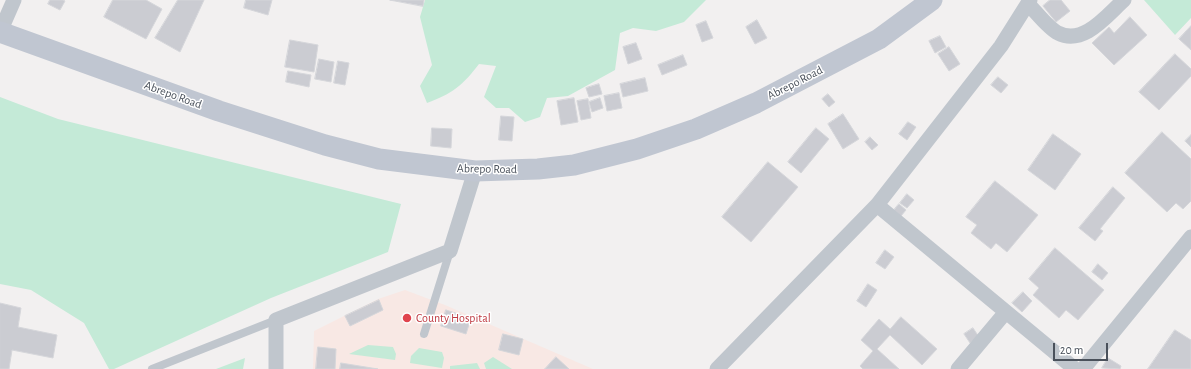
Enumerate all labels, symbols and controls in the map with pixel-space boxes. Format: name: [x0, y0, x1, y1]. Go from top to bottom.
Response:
street label: Abrepo Road: [765, 63, 825, 103]
street label: Abrepo Road: [142, 78, 204, 112]
street label: Abrepo Road: [457, 161, 517, 177]
place label: County Hospital: [416, 311, 491, 325]
marker: County Hospital: [401, 312, 413, 324]
scale bar: [1055, 335, 1110, 361]
text: 20 m: [1060, 344, 1083, 356]

